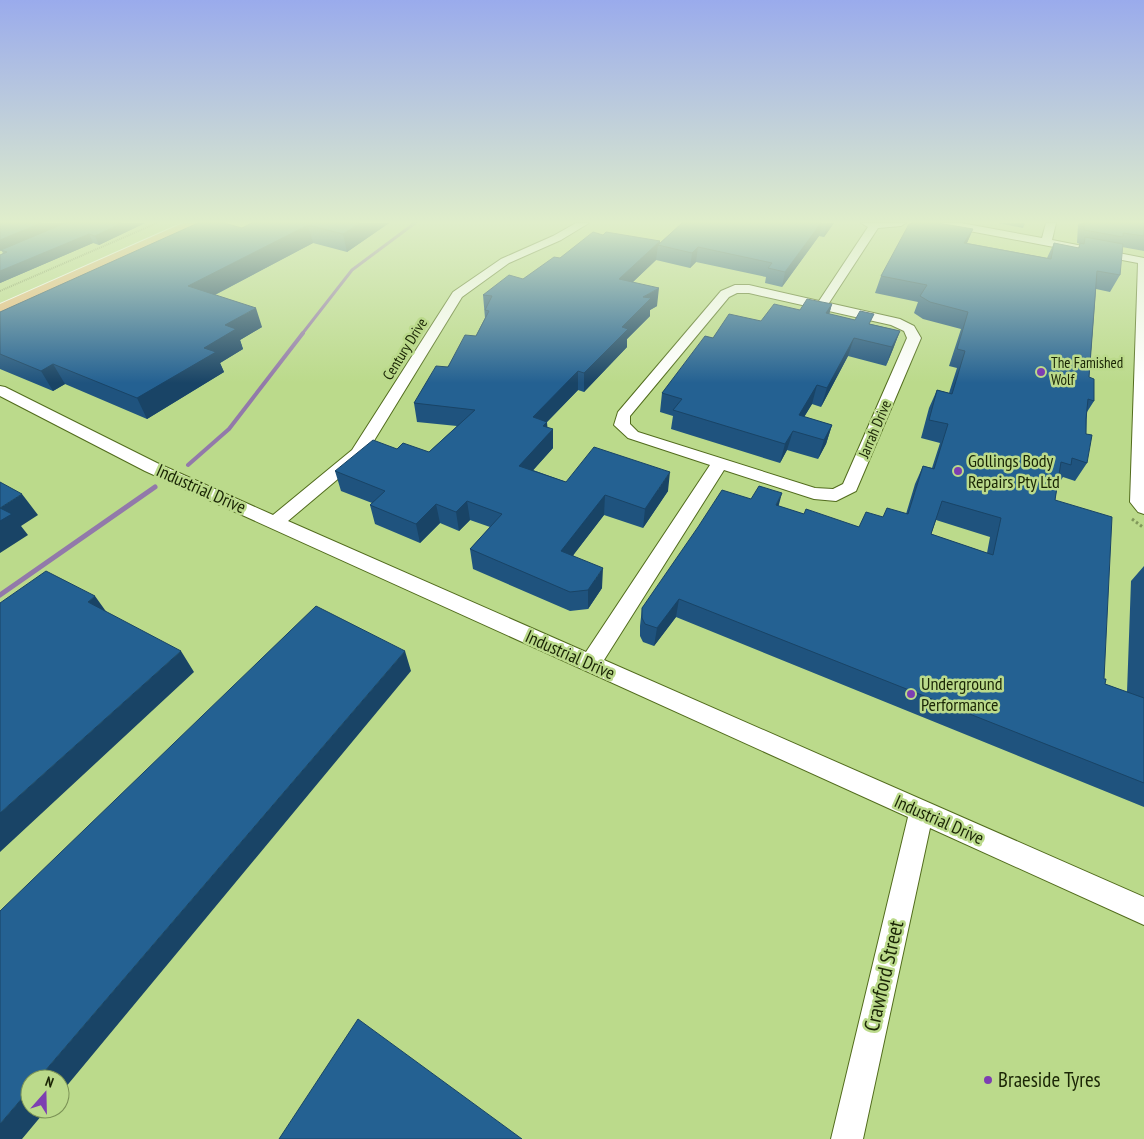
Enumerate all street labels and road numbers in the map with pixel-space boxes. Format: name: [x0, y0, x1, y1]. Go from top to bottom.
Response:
street label: Century Drive: [378, 314, 431, 383]
street label: Jarrah Drive: [854, 397, 895, 461]
street label: Industrial Drive: [153, 459, 250, 518]
street label: Industrial Drive: [522, 625, 619, 684]
street label: Industrial Drive: [891, 790, 988, 849]
street label: Crawford Street: [858, 918, 909, 1034]

